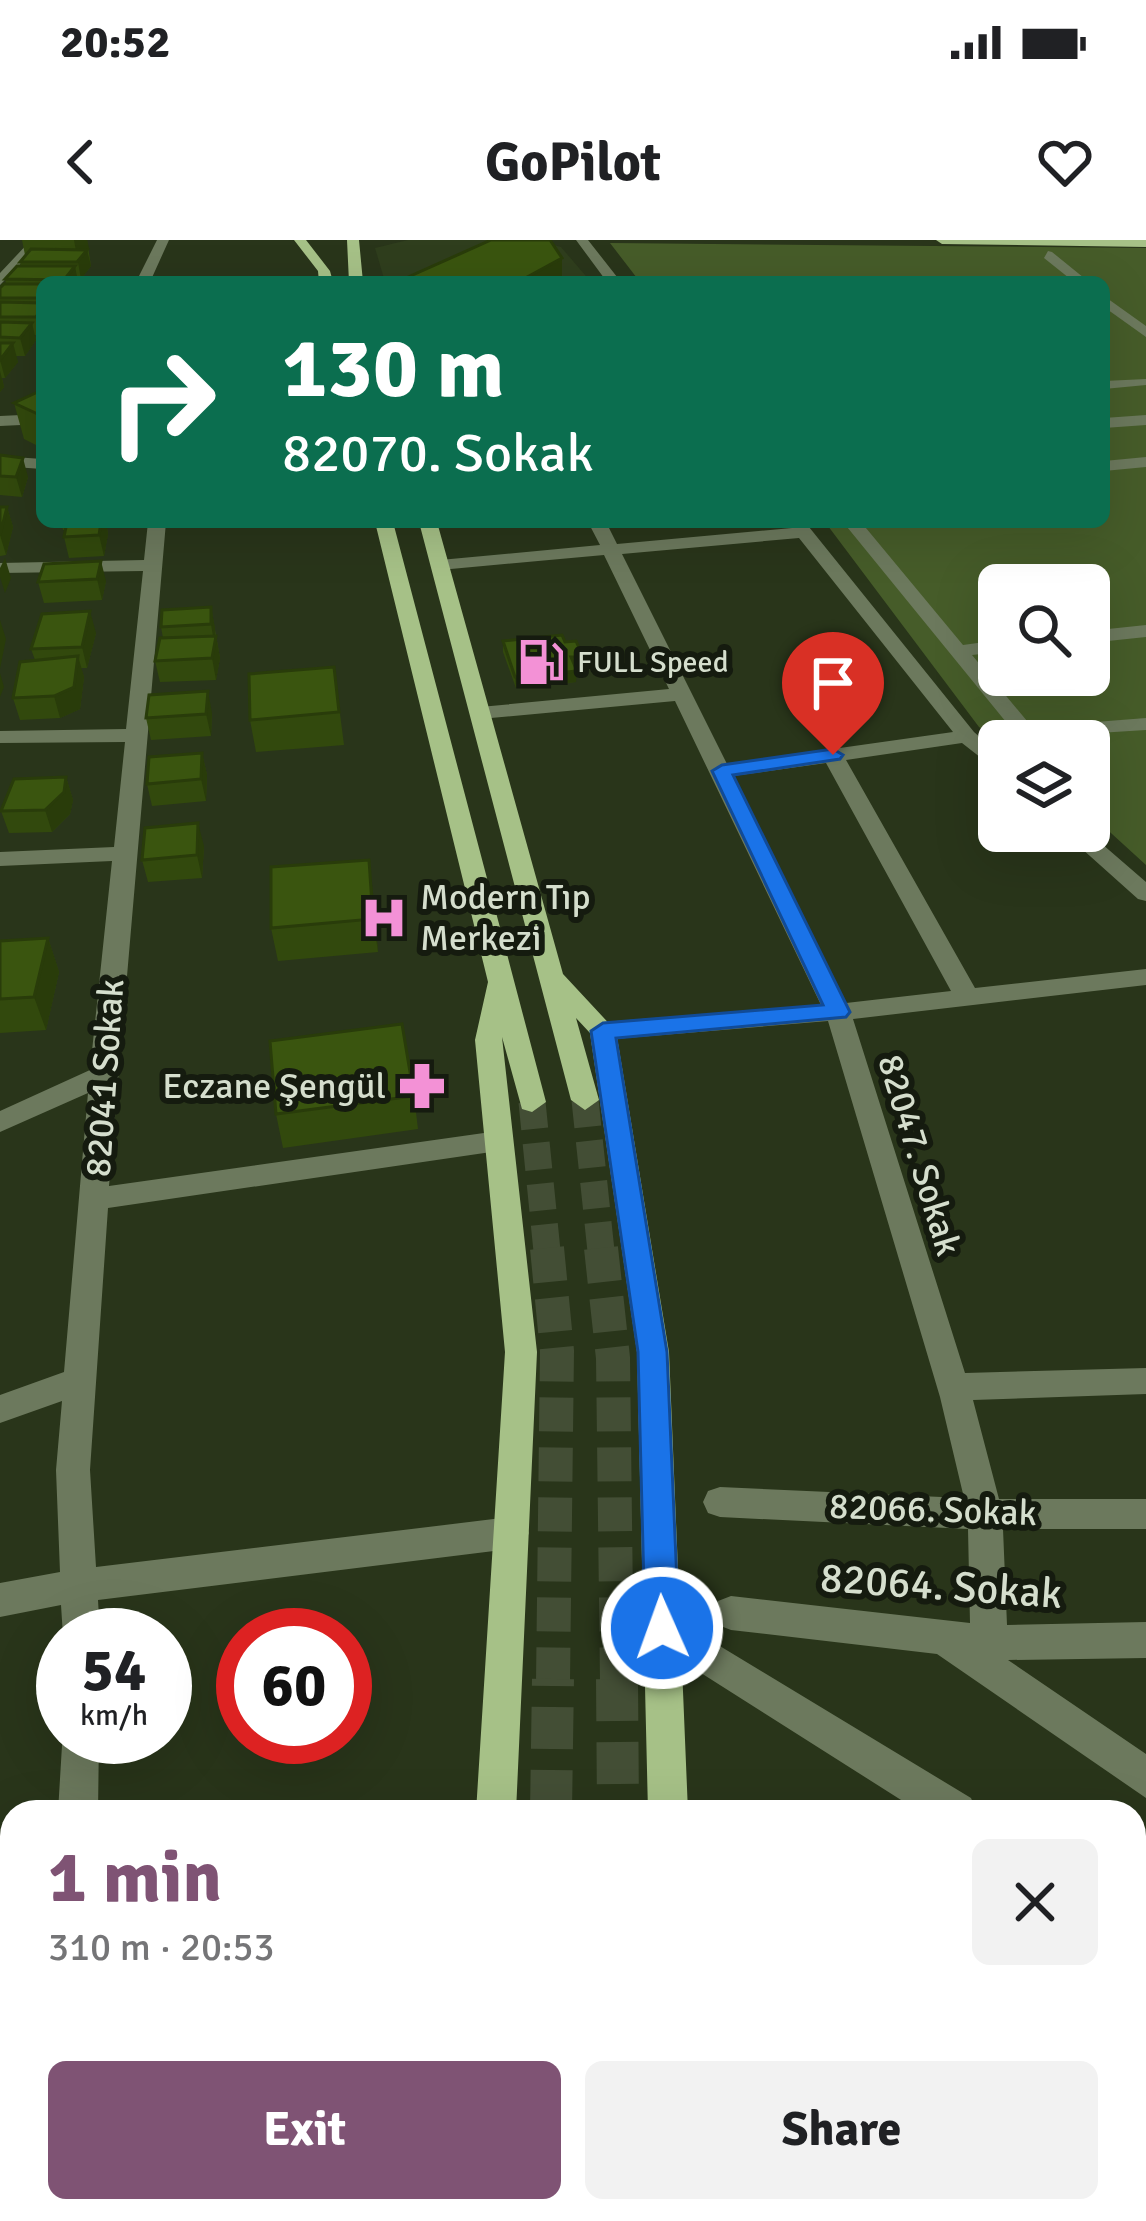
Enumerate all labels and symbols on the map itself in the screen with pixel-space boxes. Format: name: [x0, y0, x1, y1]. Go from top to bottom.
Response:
pin: [782, 632, 884, 755]
fuel station icon: FULL Speed: [516, 637, 566, 687]
place label: FULL Speed: [577, 644, 729, 681]
place label: Modern Tıp Merkezi: [420, 875, 591, 961]
hospital icon: Modern Tıp Merkezi: [359, 893, 409, 943]
street label: 82041 Sokak: [76, 978, 134, 1178]
street label: 82047. Sokak: [867, 1049, 971, 1261]
pharmacy icon: Eczane Şengül: [397, 1061, 447, 1111]
place label: Eczane Şengül: [162, 1064, 386, 1109]
street label: 82066. Sokak: [828, 1484, 1038, 1536]
street label: 82064. Sokak: [818, 1552, 1064, 1620]
position arrow: [599, 1565, 725, 1691]
speed limit sign: 60: [216, 1608, 372, 1764]

